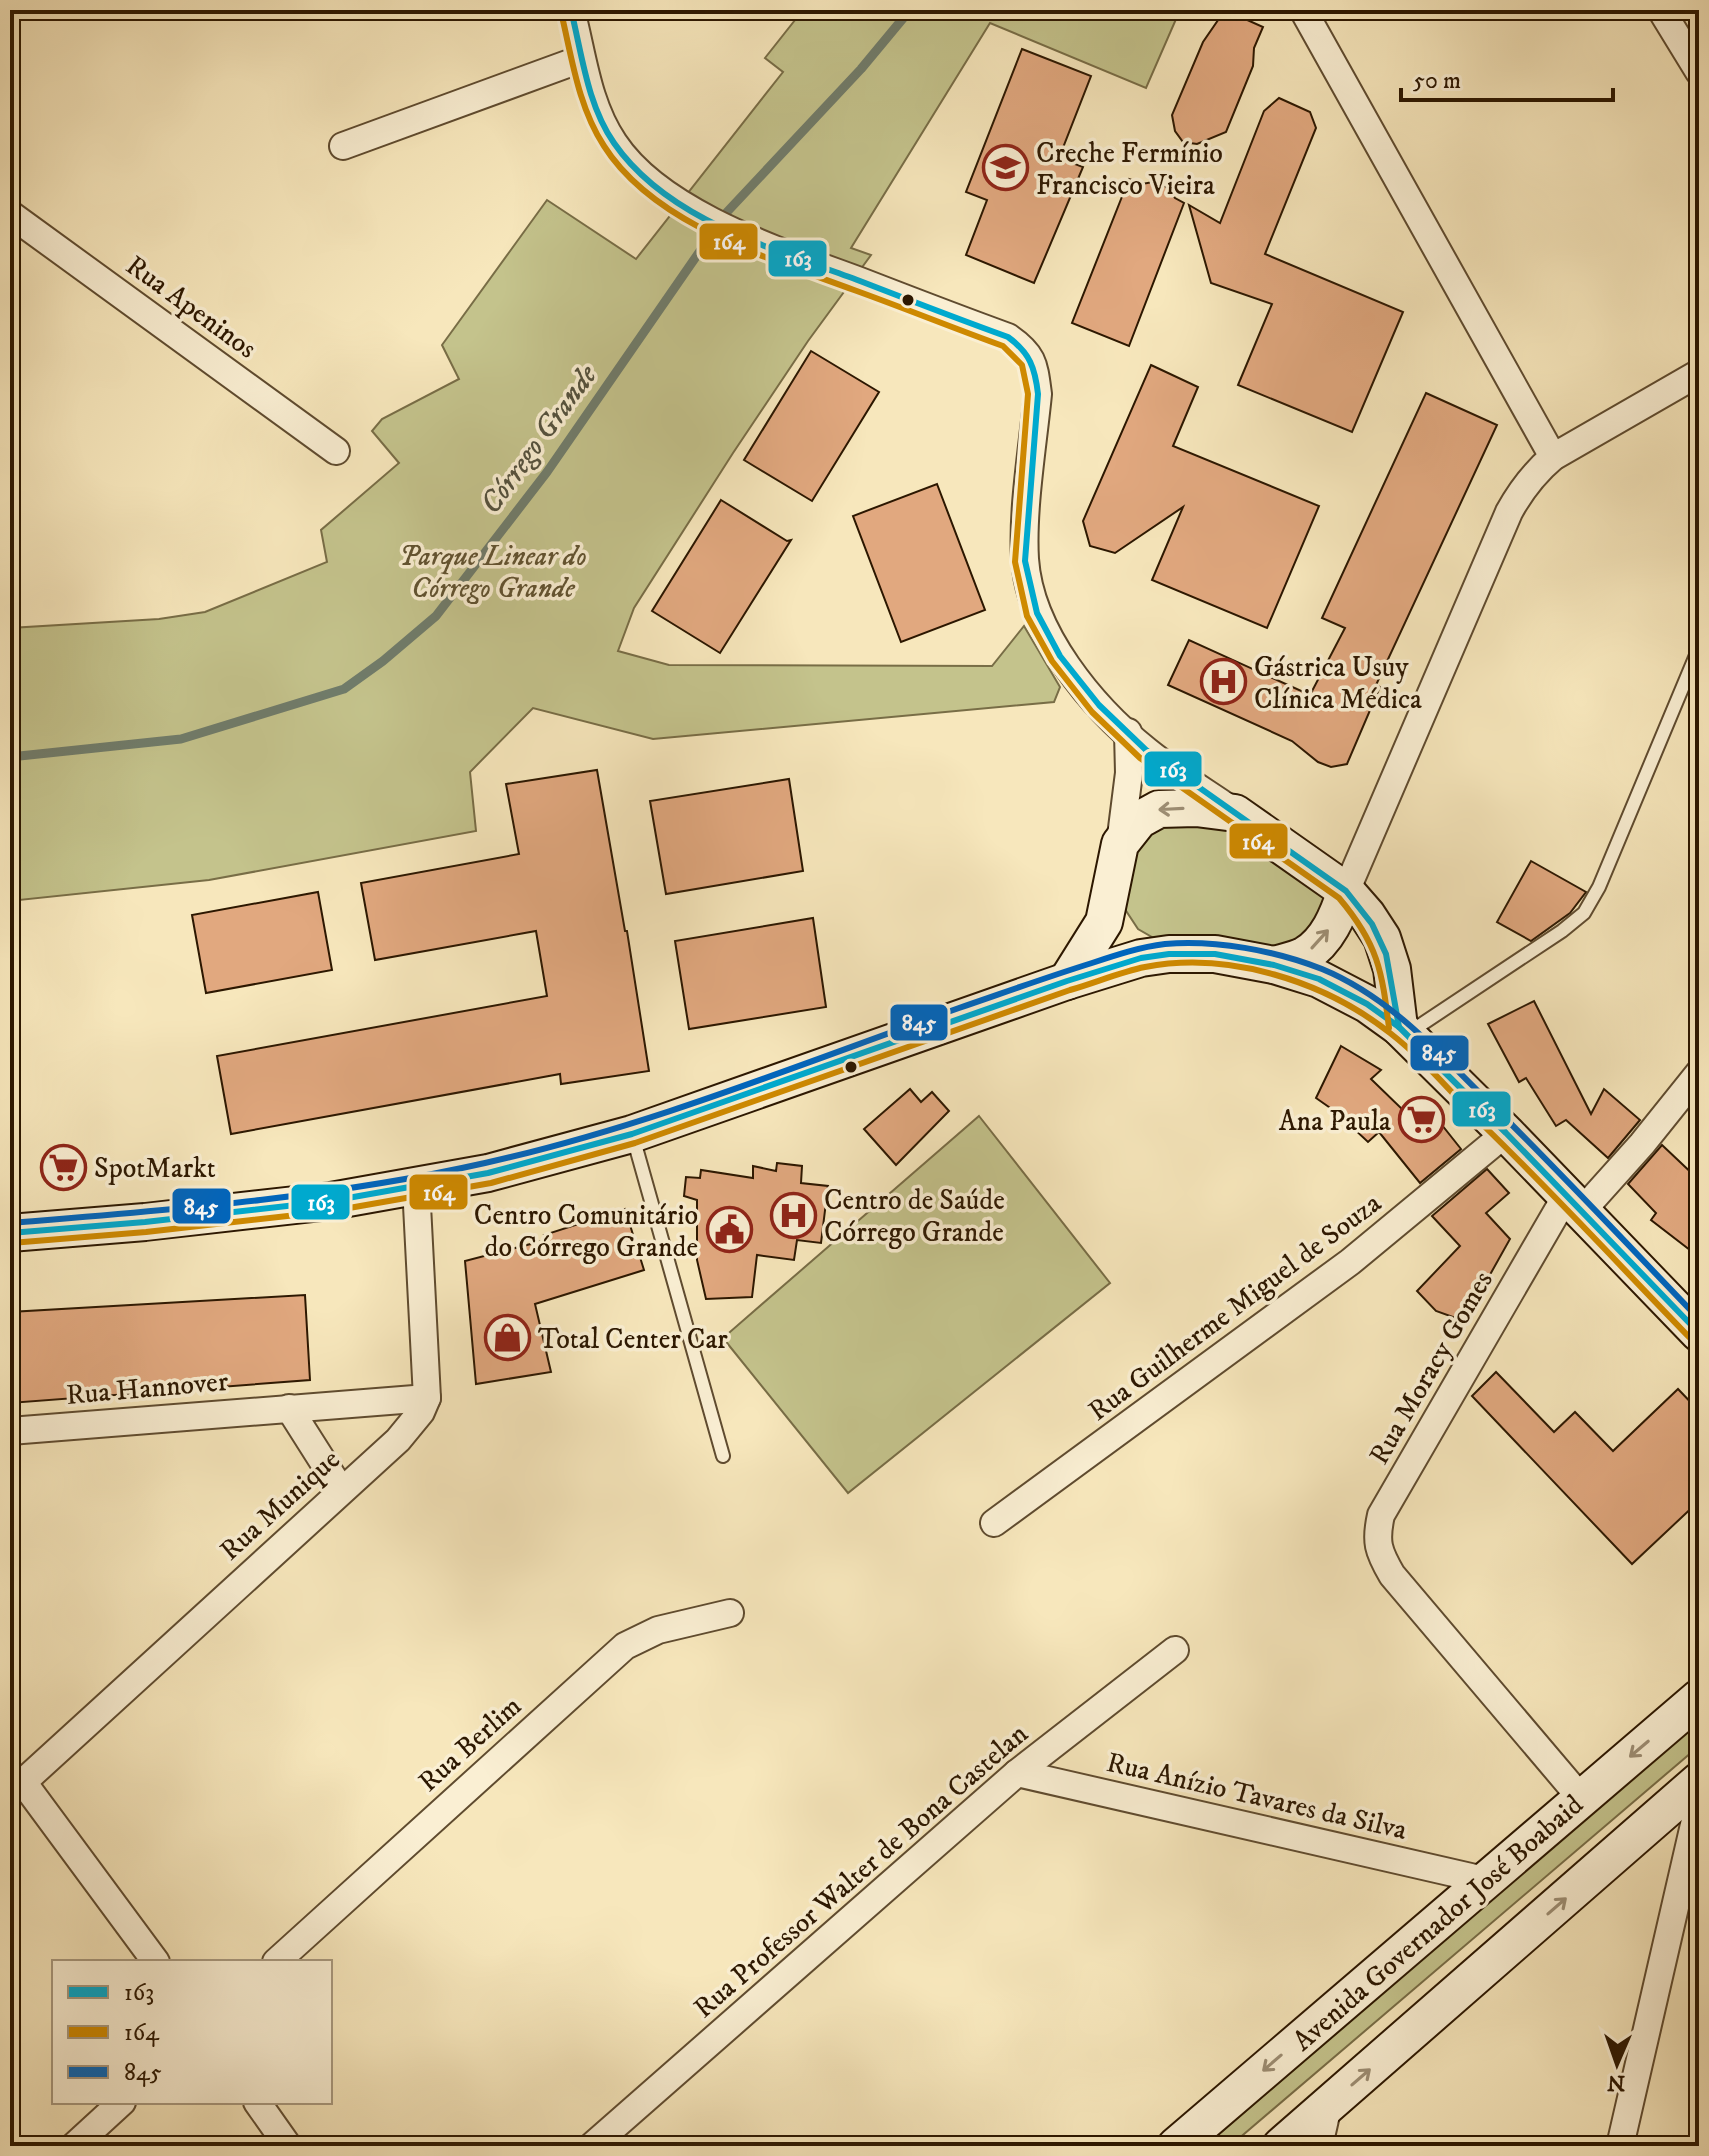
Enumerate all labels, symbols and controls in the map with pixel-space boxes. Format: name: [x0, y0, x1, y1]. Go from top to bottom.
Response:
scale bar: [1401, 52, 1613, 102]
text: 50 m: [1413, 66, 1461, 96]
place label: Creche Fermínio Francisco Vieira: [1036, 136, 1223, 203]
school or university icon: Creche Fermínio Francisco Vieira: [981, 144, 1029, 192]
line badge: 164: [698, 222, 759, 261]
text: 164: [713, 229, 746, 256]
line badge: 163: [767, 239, 828, 278]
text: 163: [784, 246, 812, 273]
street label: Rua Apeninos: [119, 248, 263, 366]
unlabelled marker: [900, 292, 916, 308]
water label: Córrego Grande: [473, 358, 606, 522]
park label: Parque Linear do Córrego Grande: [399, 539, 587, 606]
place label: Gástrica Usuy Clínica Médica: [1254, 650, 1422, 717]
hospital icon: Gástrica Usuy Clínica Médica: [1199, 658, 1247, 706]
line badge: 163: [1143, 750, 1203, 788]
text: 163: [1159, 757, 1187, 784]
one-way arrow: [1158, 802, 1185, 817]
line badge: 164: [1228, 822, 1289, 860]
text: 164: [1242, 829, 1275, 856]
one-way arrow: [1311, 929, 1330, 949]
line badge: 845: [889, 1003, 949, 1042]
text: 845: [902, 1010, 936, 1037]
line badge: 845: [1409, 1034, 1470, 1072]
text: 845: [1422, 1040, 1456, 1067]
unlabelled marker: [843, 1059, 859, 1075]
line badge: 163: [1451, 1090, 1512, 1128]
supermarket icon: Ana Paula: [1398, 1096, 1446, 1144]
text: 163: [1468, 1097, 1496, 1124]
place label: Ana Paula: [1279, 1104, 1391, 1139]
supermarket icon: SpotMarkt: [39, 1143, 87, 1191]
place label: SpotMarkt: [94, 1151, 216, 1186]
line badge: 164: [408, 1173, 469, 1211]
text: 164: [423, 1180, 456, 1207]
line badge: 163: [290, 1183, 351, 1221]
place label: Centro de Saúde Córrego Grande: [824, 1183, 1005, 1250]
street label: Rua Guilherme Miguel de Souza: [1082, 1186, 1388, 1429]
line badge: 845: [171, 1187, 232, 1225]
text: 163: [307, 1190, 335, 1217]
hospital icon: Centro de Saúde Córrego Grande: [769, 1191, 817, 1239]
text: 845: [184, 1194, 218, 1221]
place label: Centro Comunitário do Córrego Grande: [474, 1198, 698, 1265]
public building icon: Centro Comunitário do Córrego Grande: [705, 1206, 753, 1254]
street label: Rua Moracy Gomes: [1362, 1265, 1501, 1471]
shop icon: Total Center Car: [483, 1314, 531, 1362]
place label: Total Center Car: [538, 1322, 728, 1357]
street label: Rua Hannover: [65, 1364, 230, 1413]
street label: Rua Munique: [213, 1442, 347, 1568]
street label: Rua Berlim: [411, 1689, 529, 1799]
street label: Rua Professor Walter de Bona Castelan: [687, 1716, 1035, 2026]
one-way arrow: [1630, 1740, 1650, 1758]
street label: Rua Anízio Tavares da Silva: [1103, 1745, 1410, 1848]
street label: Avenida Governador José Boabaid: [1286, 1787, 1590, 2059]
one-way arrow: [1546, 1897, 1566, 1915]
legend: [52, 1960, 332, 2104]
text: 163: [124, 1978, 154, 2008]
text: 164: [124, 2018, 160, 2048]
north arrow: [1577, 2024, 1657, 2104]
one-way arrow: [1262, 2054, 1282, 2072]
text: 845: [124, 2058, 162, 2088]
one-way arrow: [1351, 2068, 1371, 2086]
text: N: [1607, 2069, 1626, 2096]

